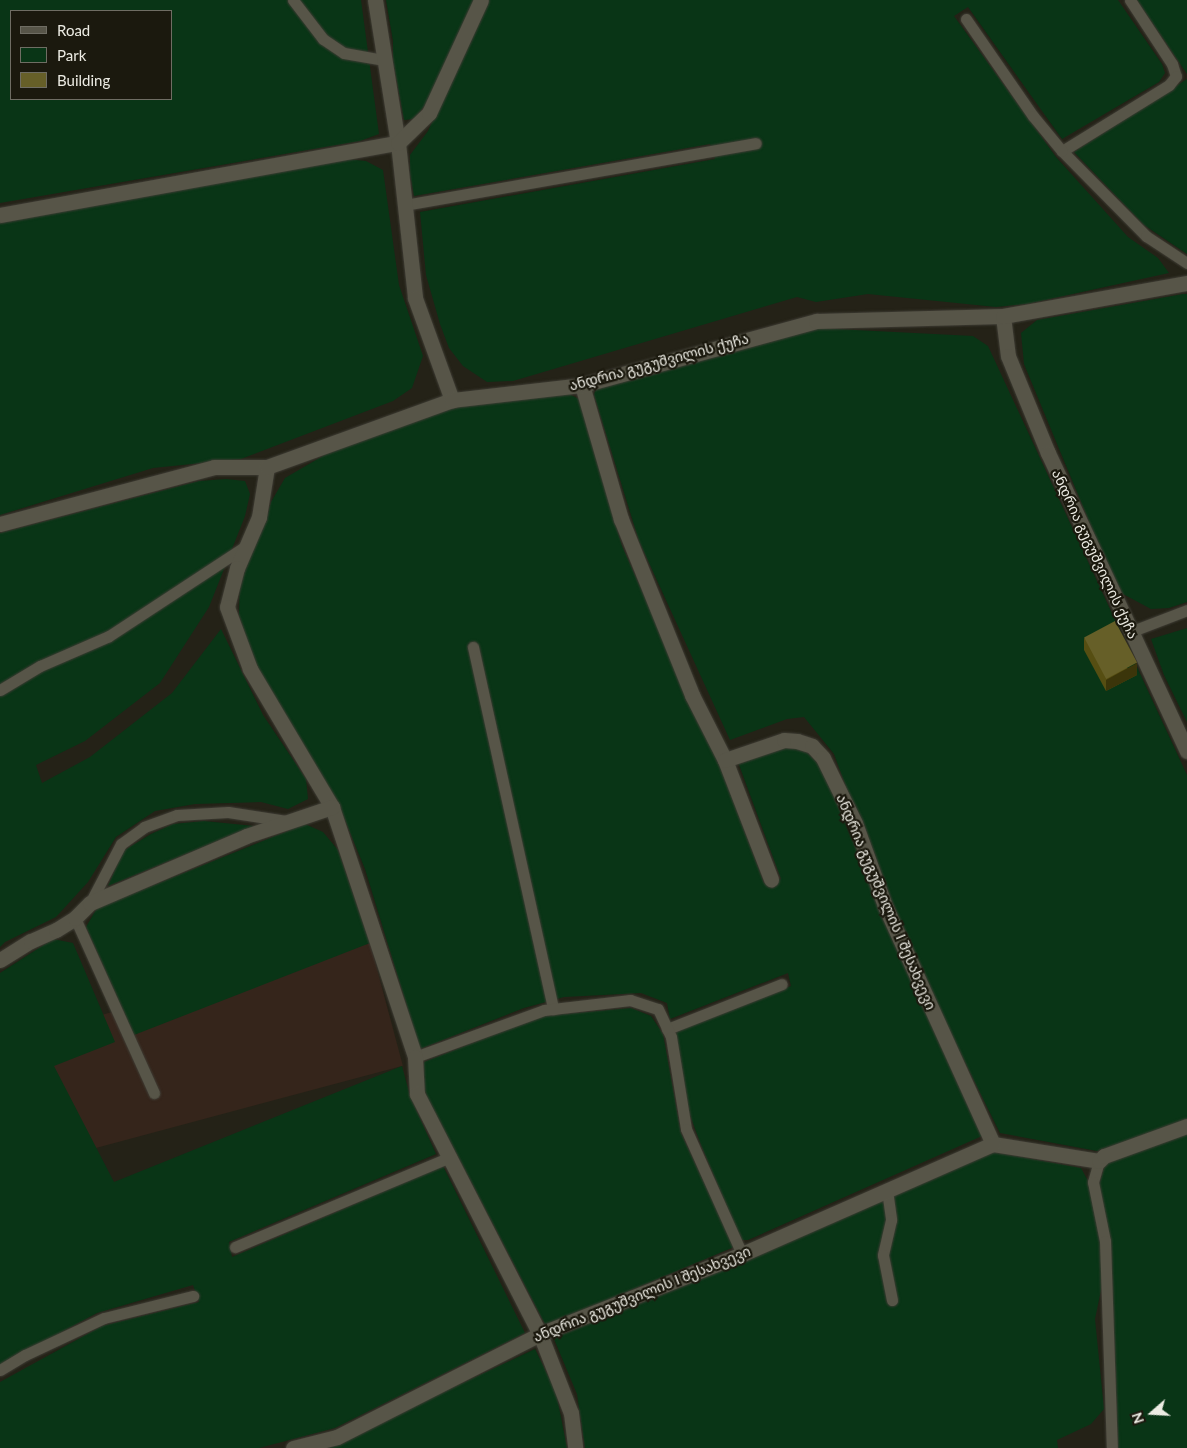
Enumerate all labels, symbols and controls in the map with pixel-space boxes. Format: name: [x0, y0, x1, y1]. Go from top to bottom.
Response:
legend: [10, 10, 172, 100]
text: Road: [57, 21, 90, 39]
text: Park: [57, 46, 86, 64]
text: Building: [57, 71, 110, 89]
street label: ანდრია გუგუშვილის ქუჩა: [568, 330, 750, 394]
street label: ანდრია გუგუშვილის ქუჩა: [1048, 467, 1142, 641]
street label: ანდრია გუგუშვილის I შესახვევი: [833, 792, 939, 1012]
street label: ანდრია გუგუშვილის I შესახვევი: [531, 1243, 753, 1345]
north arrow: [1127, 1388, 1177, 1438]
text: N: [1128, 1410, 1147, 1426]

